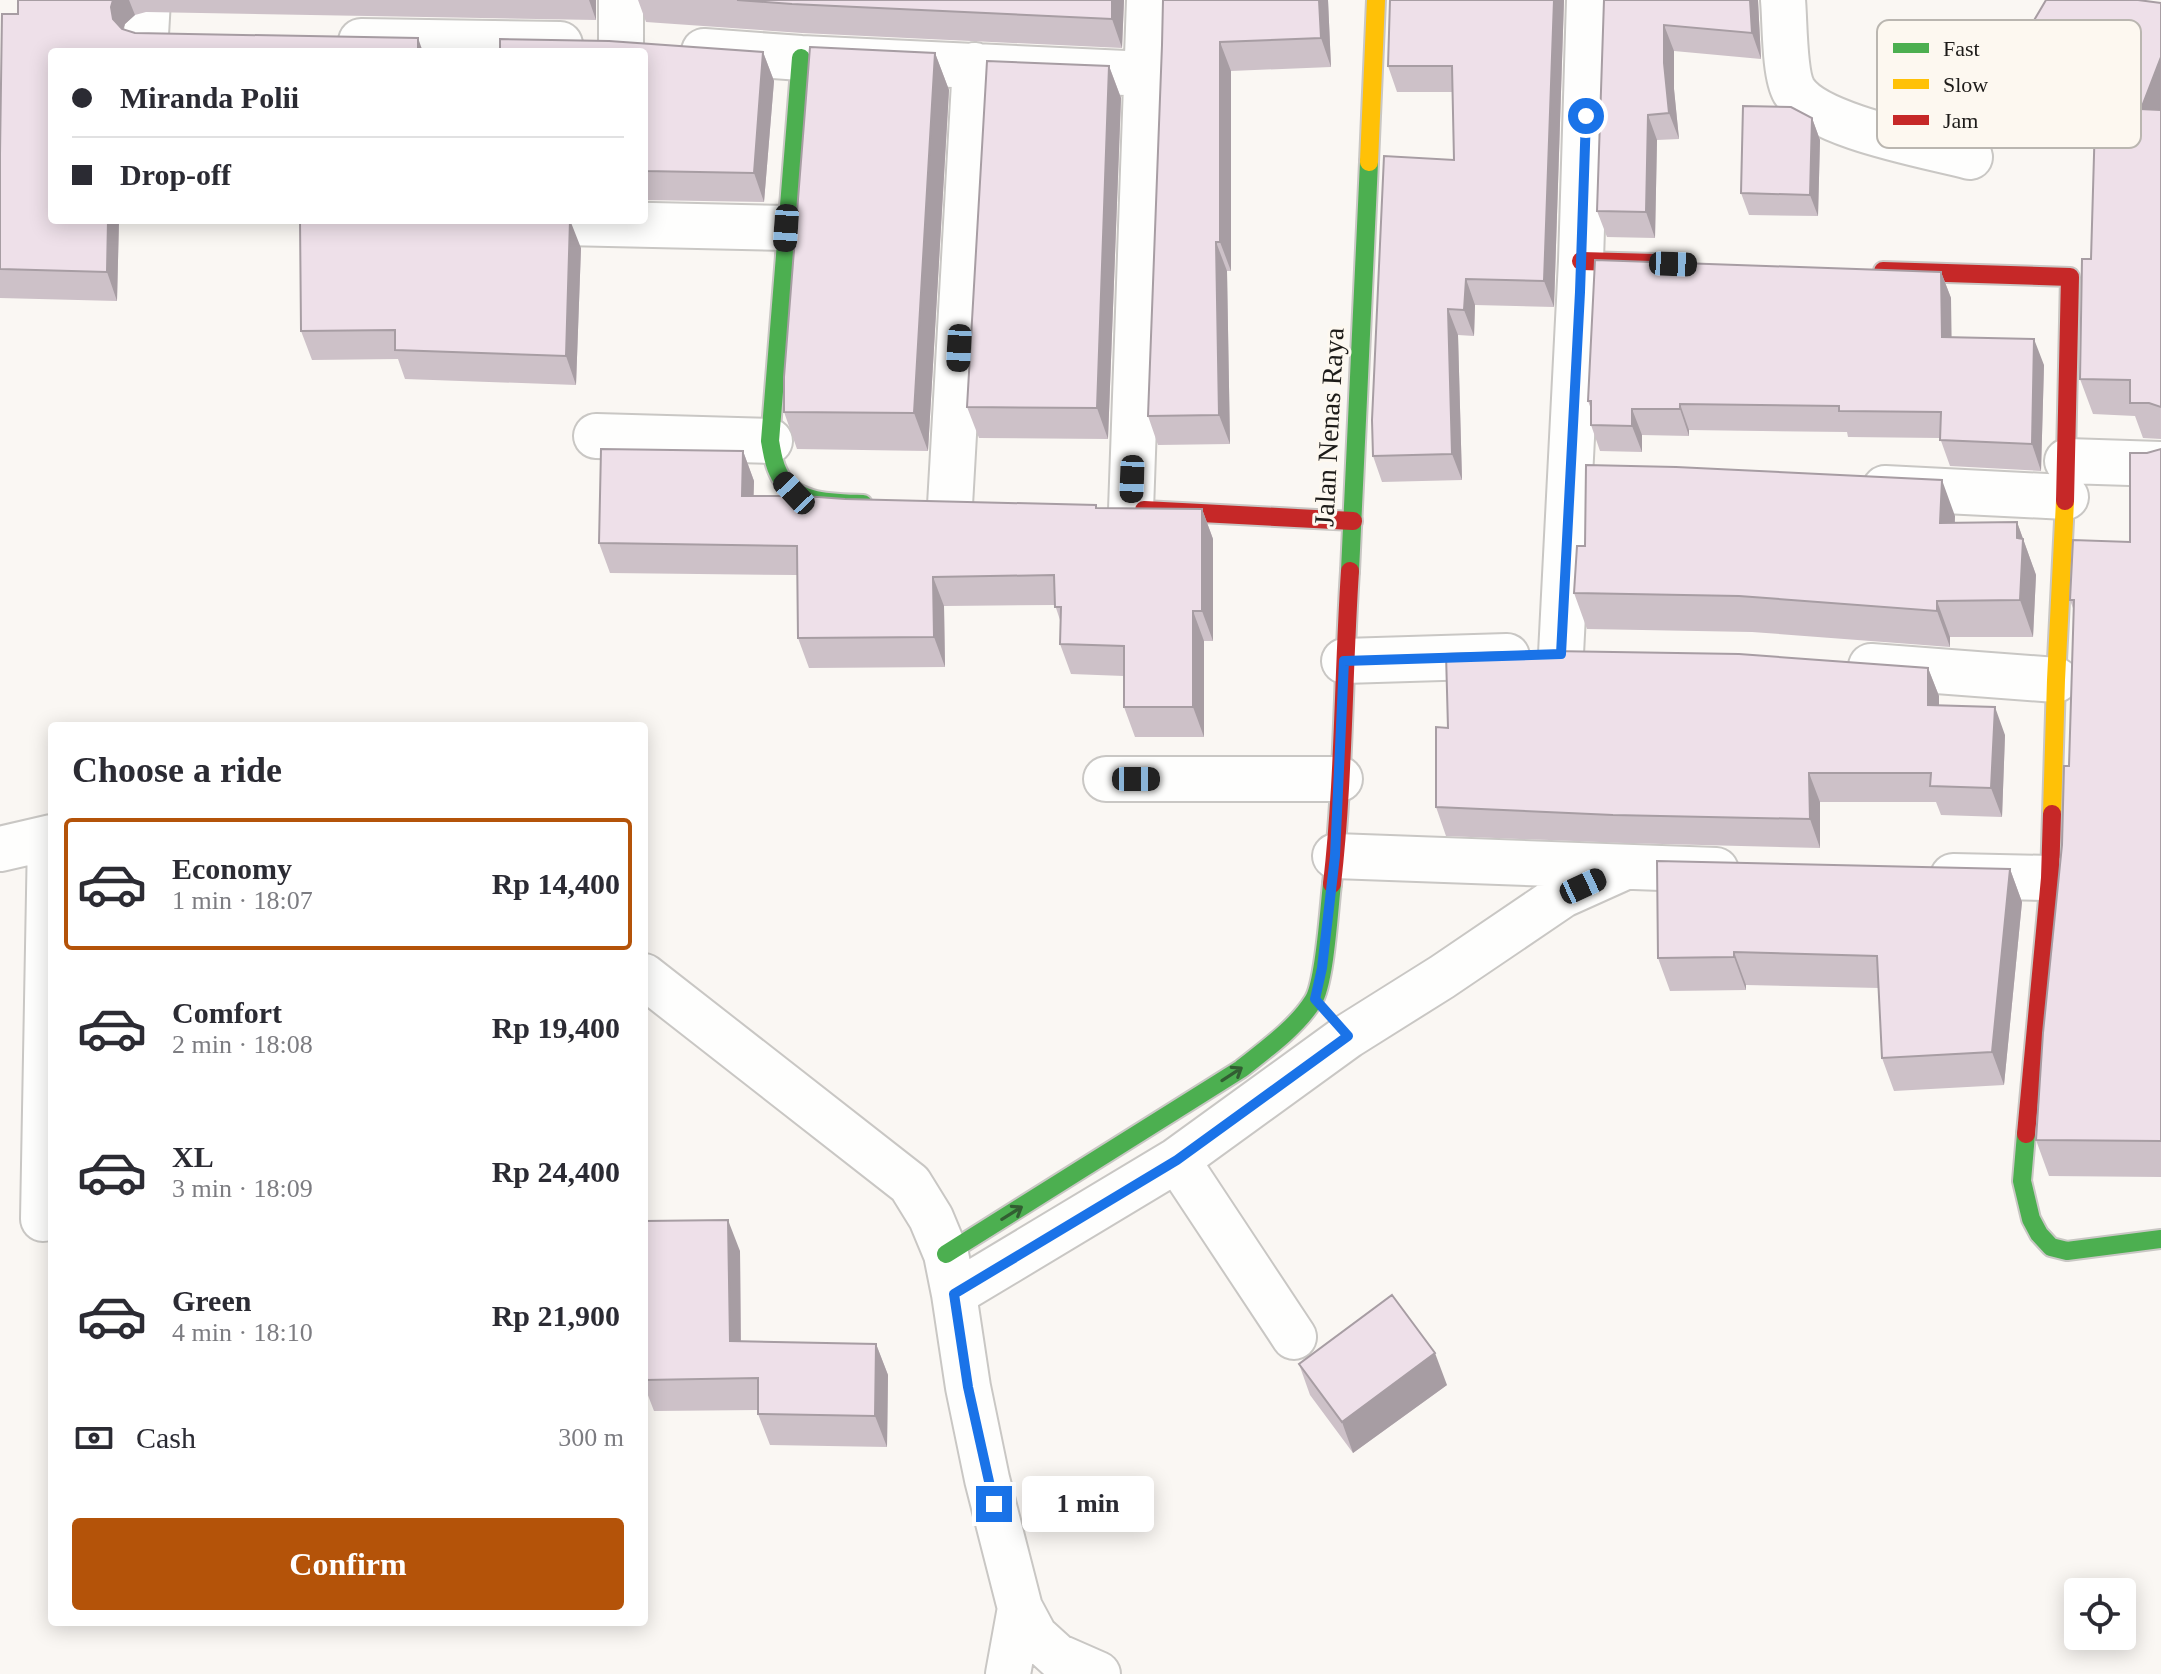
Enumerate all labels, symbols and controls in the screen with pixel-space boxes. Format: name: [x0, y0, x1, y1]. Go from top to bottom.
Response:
legend: [1877, 20, 2141, 148]
text: Fast: [1943, 36, 1980, 61]
text: Slow: [1943, 72, 1988, 97]
text: Miranda Polii: [120, 81, 299, 114]
route start: [1568, 98, 1604, 134]
text: Jam: [1943, 108, 1978, 133]
text: Drop-off: [120, 158, 231, 191]
car: [772, 203, 800, 253]
car: [1649, 251, 1697, 277]
car: [946, 323, 972, 373]
street label: Jalan Nenas Raya: [1308, 326, 1350, 527]
car: [1119, 455, 1145, 503]
car: [769, 467, 819, 519]
text: Choose a ride: [72, 750, 282, 790]
car: [1112, 767, 1160, 791]
icon: car: [76, 848, 148, 920]
text: Economy: [172, 852, 292, 885]
car: [1556, 865, 1610, 907]
text: Rp 14,400: [492, 867, 620, 900]
text: 1 min · 18:07: [172, 886, 313, 915]
icon: car: [76, 992, 148, 1064]
text: Comfort: [172, 996, 282, 1029]
text: Rp 19,400: [492, 1011, 620, 1044]
text: 2 min · 18:08: [172, 1030, 313, 1059]
one-way arrow: [1221, 1066, 1243, 1083]
icon: car: [76, 1136, 148, 1208]
text: XL: [172, 1140, 214, 1173]
text: Rp 24,400: [492, 1155, 620, 1188]
text: 3 min · 18:09: [172, 1174, 313, 1203]
one-way arrow: [1000, 1204, 1023, 1220]
icon: car: [76, 1280, 148, 1352]
text: Green: [172, 1284, 251, 1317]
text: Rp 21,900: [492, 1299, 620, 1332]
text: 4 min · 18:10: [172, 1318, 313, 1347]
icon: cash: [72, 1416, 116, 1460]
text: Cash: [136, 1421, 196, 1454]
text: 300 m: [558, 1423, 624, 1452]
callout: 1 min: [1022, 1476, 1154, 1532]
route end: [976, 1486, 1012, 1522]
text: 1 min: [1057, 1489, 1119, 1518]
button: Confirm: [72, 1518, 624, 1610]
map controls: [2064, 1578, 2136, 1650]
button: locate: [2064, 1578, 2136, 1650]

